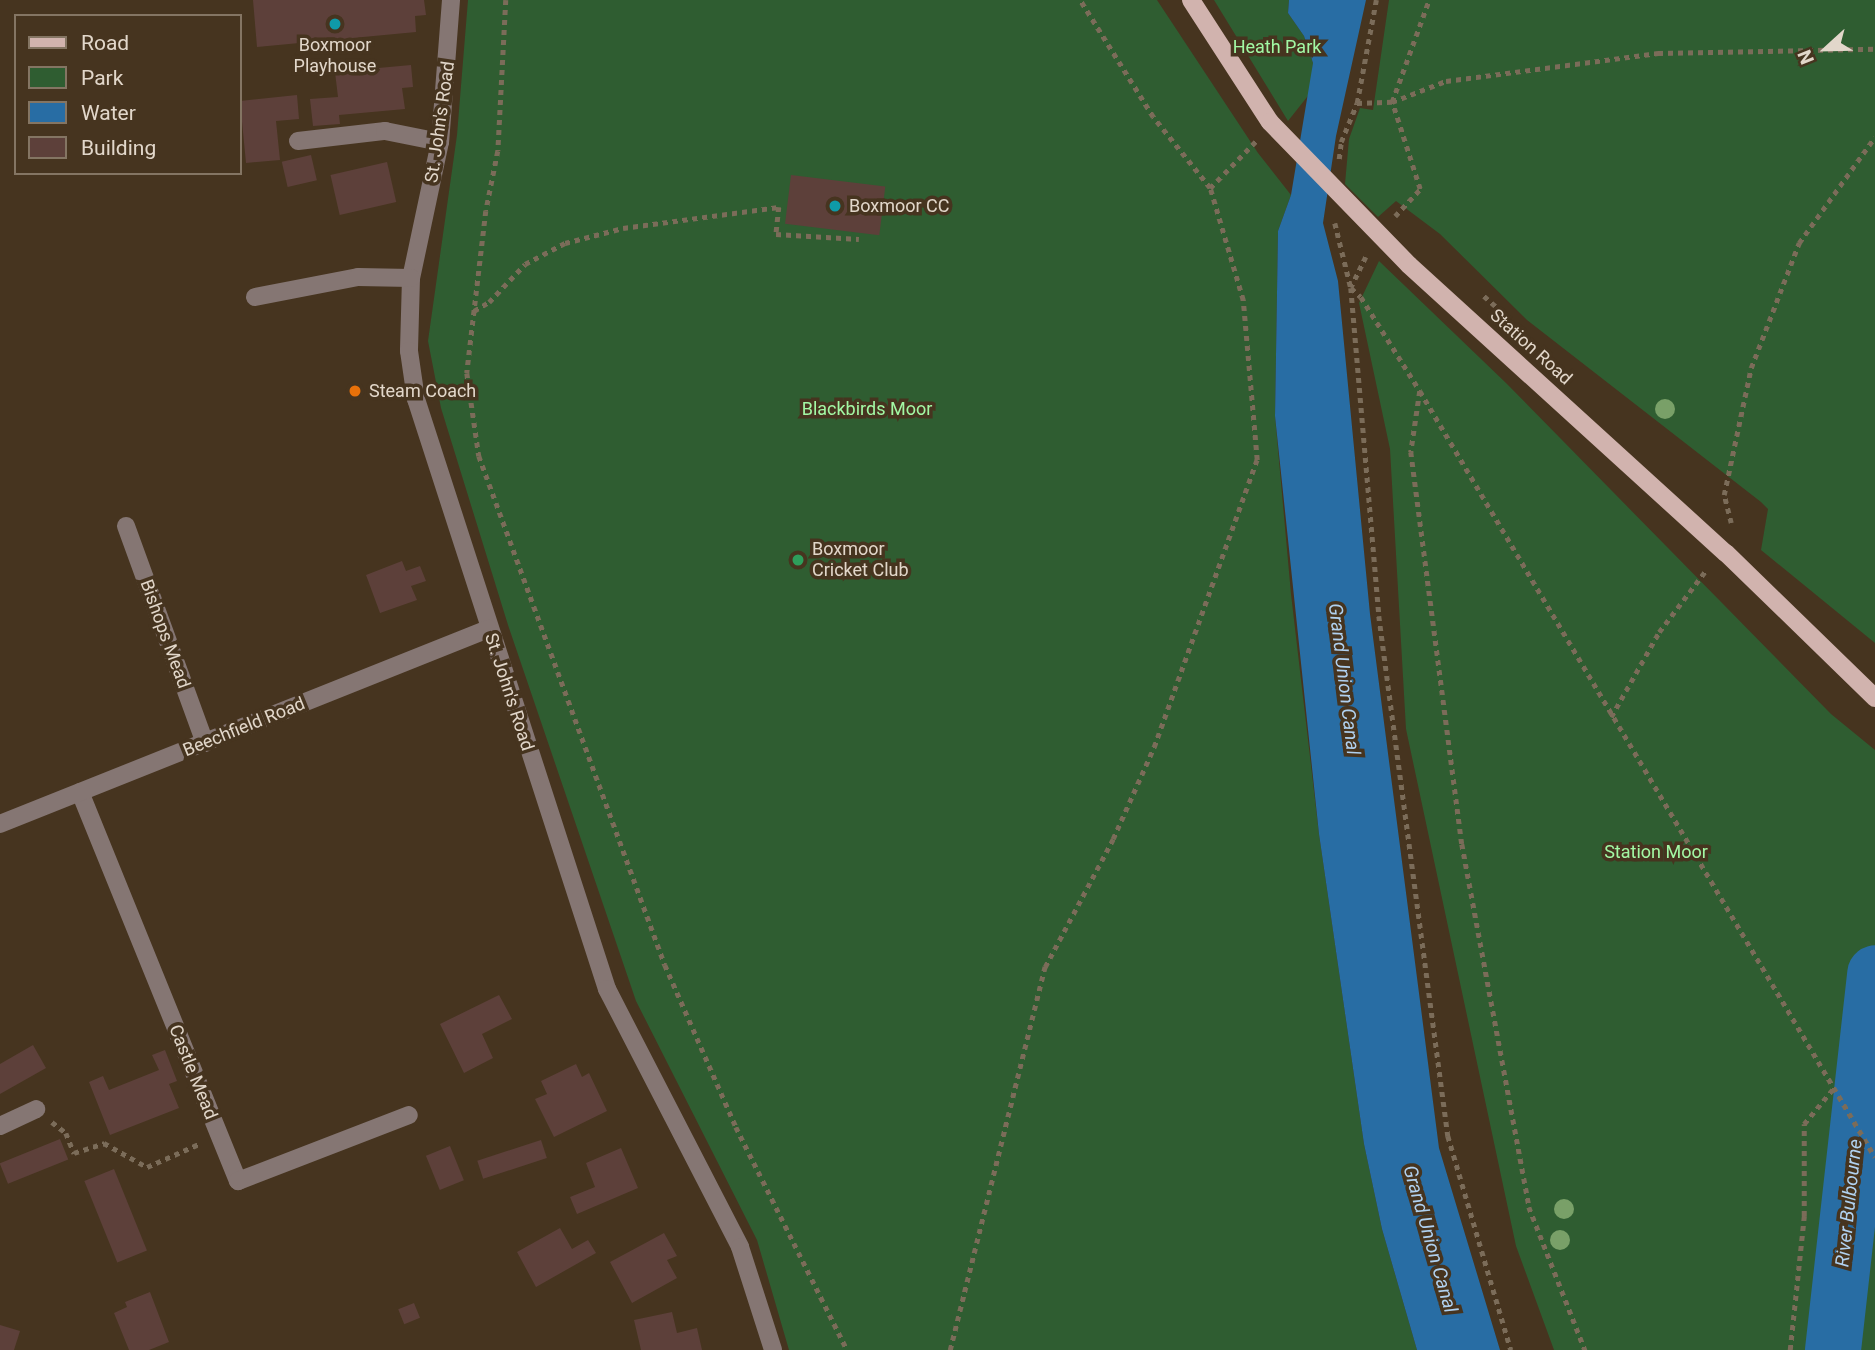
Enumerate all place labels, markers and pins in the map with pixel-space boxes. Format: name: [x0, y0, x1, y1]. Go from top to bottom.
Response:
marker: Boxmoor Playhouse: [327, 16, 343, 32]
place label: Boxmoor Playhouse: [294, 35, 376, 78]
place label: Boxmoor CC: [849, 195, 950, 217]
marker: Boxmoor CC: [827, 198, 843, 214]
place label: Steam Coach: [369, 380, 476, 402]
marker: Steam Coach: [347, 383, 363, 399]
place label: Boxmoor Cricket Club: [812, 539, 909, 582]
marker: Boxmoor Cricket Club: [790, 552, 806, 568]

